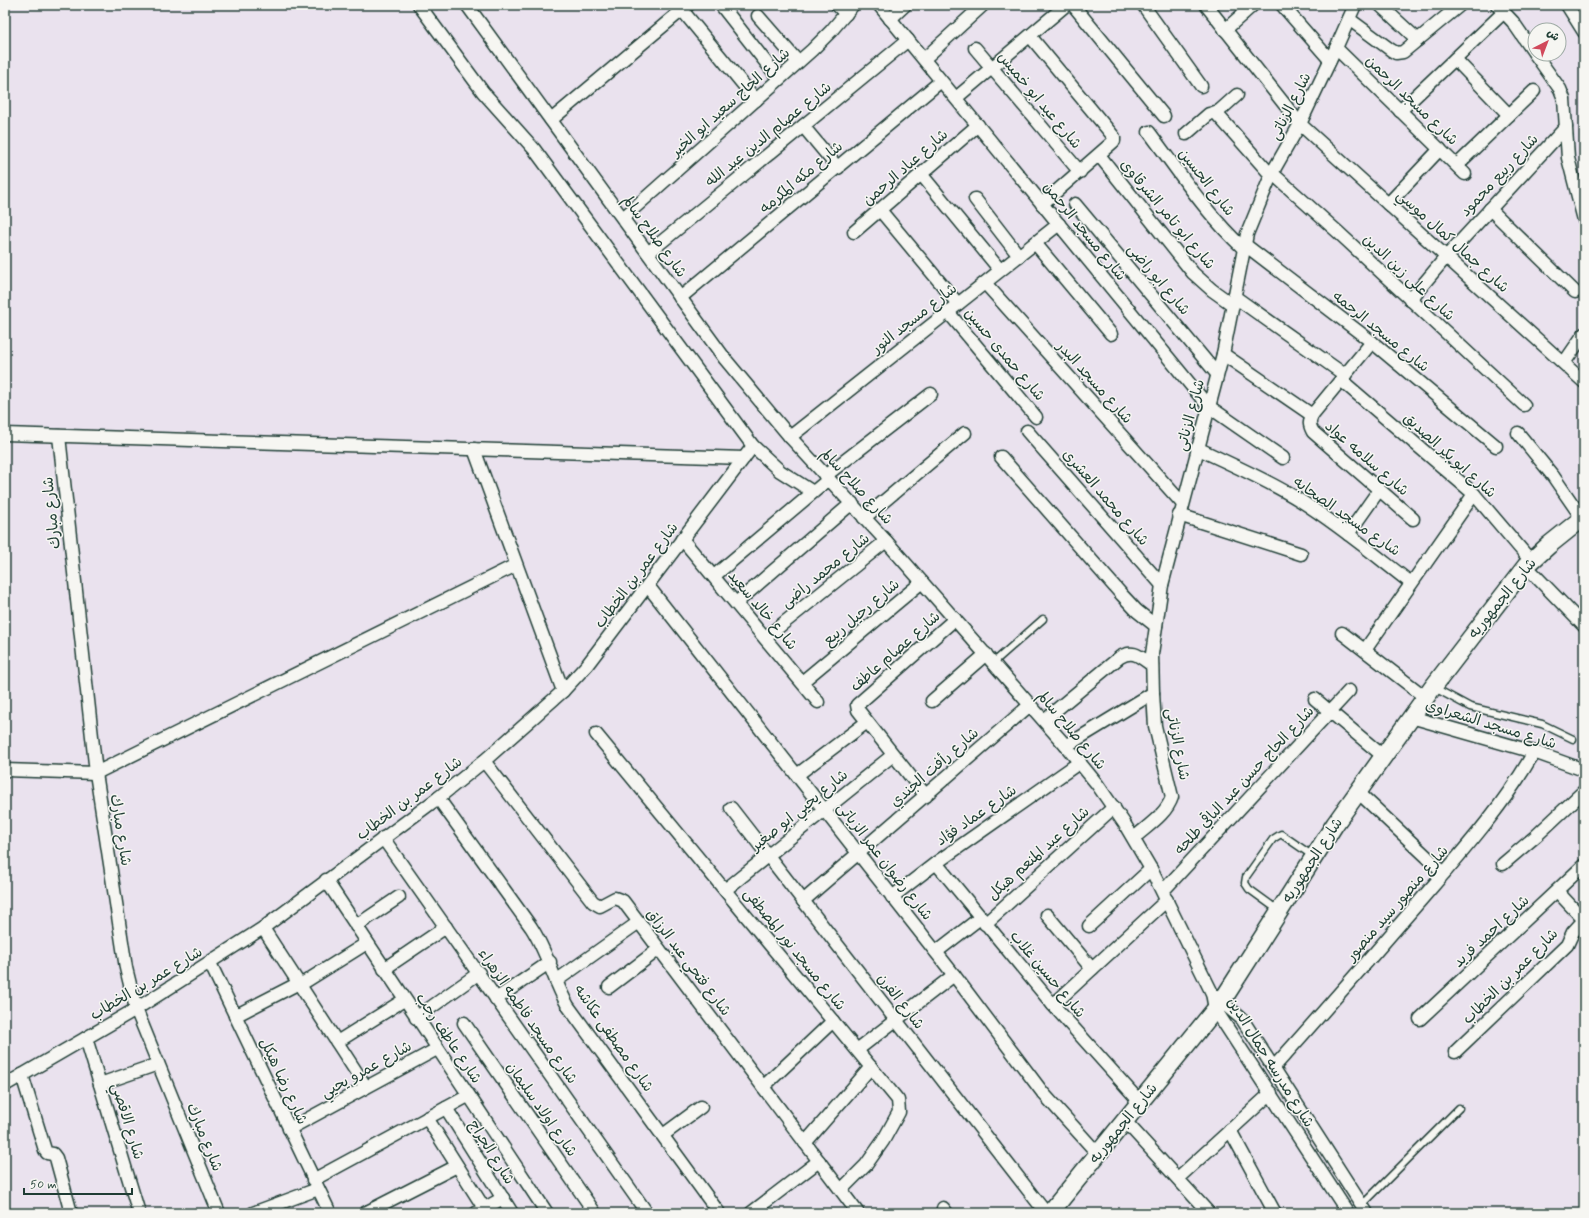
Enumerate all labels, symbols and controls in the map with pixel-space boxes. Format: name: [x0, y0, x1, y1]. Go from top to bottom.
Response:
north arrow: [1527, 22, 1567, 62]
text: ش: [1544, 26, 1562, 45]
street label: شارع الحاج سعيد ابو الخير: [666, 44, 795, 163]
street label: شارع عيد ابو خميس: [993, 48, 1086, 153]
street label: شارع مسجد الرحمن: [1361, 51, 1462, 150]
street label: شارع الزناتى: [1265, 69, 1316, 144]
street label: شارع عصام الدين عبد الله: [701, 78, 836, 192]
street label: شارع عباد الرحمن: [859, 125, 953, 211]
street label: شارع ربيع محمود: [1456, 130, 1543, 221]
street label: شارع مكه المكرمه: [756, 137, 848, 219]
street label: شارع الحسين: [1173, 145, 1239, 221]
street label: شارع ابو تامر الشرقاوى: [1115, 155, 1219, 274]
street label: شارع مسجد الرحمن: [1038, 178, 1130, 285]
street label: شارع جمال كمال موسي: [1390, 186, 1513, 299]
street label: شارع صلاح سالم: [617, 191, 691, 282]
street label: شارع على زين الدين: [1358, 230, 1459, 326]
street label: شارع ابو راضى: [1122, 240, 1194, 320]
street label: شارع مسجد النور: [867, 279, 962, 359]
street label: شارع مسجد الرحمه: [1328, 286, 1433, 377]
street label: شارع حمدى حسين: [959, 304, 1049, 405]
street label: شارع مسجد البدر: [1051, 336, 1137, 428]
street label: شارع الزناتى: [1172, 377, 1210, 453]
street label: شارع ابو بكر الصديق: [1398, 409, 1500, 503]
street label: شارع سلامه عواد: [1320, 417, 1413, 501]
street label: شارع صلاح سالم: [816, 444, 897, 529]
street label: شارع محمد العشرى: [1058, 445, 1153, 550]
street label: شارع مسجد الصحابه: [1289, 472, 1404, 561]
street label: شارع مبارك: [38, 476, 66, 550]
street label: شارع عمر بن الخطاب: [590, 519, 683, 633]
street label: شارع محمد راضى: [777, 529, 874, 613]
street label: شارع الجمهوريه: [1464, 554, 1541, 643]
street label: شارع خالد سعيد: [723, 567, 802, 655]
street label: شارع رحيل ربيع: [819, 575, 904, 651]
street label: شارع عصام عاطف: [846, 607, 945, 697]
street label: شارع صلاح سالم: [1032, 687, 1110, 774]
street label: شارع مسجد الشعراوى: [1423, 695, 1559, 754]
street label: شارع الحاج حسن عبد الباقي طلحه: [1169, 701, 1319, 859]
street label: شارع الزناتى: [1160, 706, 1194, 782]
street label: شارع رأفت الجندي: [886, 724, 983, 812]
street label: شارع عمر بن الخطاب: [353, 752, 467, 845]
street label: شارع يحيي ابو صغير: [745, 765, 854, 859]
street label: شارع عماد فؤاد: [932, 781, 1021, 851]
street label: شارع مبارك: [104, 793, 136, 867]
street label: شارع رضوان عمر الزياتى: [832, 798, 937, 925]
street label: شارع عبد المنعم هيكل: [983, 802, 1095, 906]
street label: شارع الجمهوريه: [1278, 814, 1348, 907]
street label: شارع منصور سيد منصور: [1341, 842, 1454, 966]
street label: شارع مسجد نور المصطفى: [739, 884, 850, 1015]
street label: شارع احمد فريد: [1449, 891, 1534, 972]
street label: شارع فتحي عبد الرزاق: [640, 905, 735, 1022]
street label: شارع عمر بن الخطاب: [1458, 924, 1563, 1029]
street label: شارع حسين غلاب: [1005, 927, 1090, 1023]
street label: شارع عمر بن الخطاب: [87, 942, 206, 1025]
street label: شارع مسجد فاطمه الزهراء: [473, 945, 582, 1088]
street label: شارع الفرن: [872, 969, 928, 1034]
street label: شارع مصطفى عكاشه: [569, 981, 658, 1096]
street label: شارع عاطف رجب: [410, 989, 486, 1088]
street label: شارع مدرسه جمال الدين: [1222, 994, 1318, 1131]
street label: شارع رضا هيكل: [254, 1035, 312, 1128]
street label: شارع عمرو يحيي: [317, 1037, 417, 1105]
street label: شارع اولاد سليمان: [501, 1058, 581, 1161]
street label: شارع الجمهوريه: [1085, 1079, 1162, 1168]
street label: شارع الاقصي: [104, 1081, 148, 1163]
street label: شارع مبارك: [181, 1100, 227, 1175]
street label: شارع الجراج: [463, 1116, 519, 1189]
scale bar: [24, 1170, 132, 1196]
text: 50 m: [30, 1177, 57, 1193]

